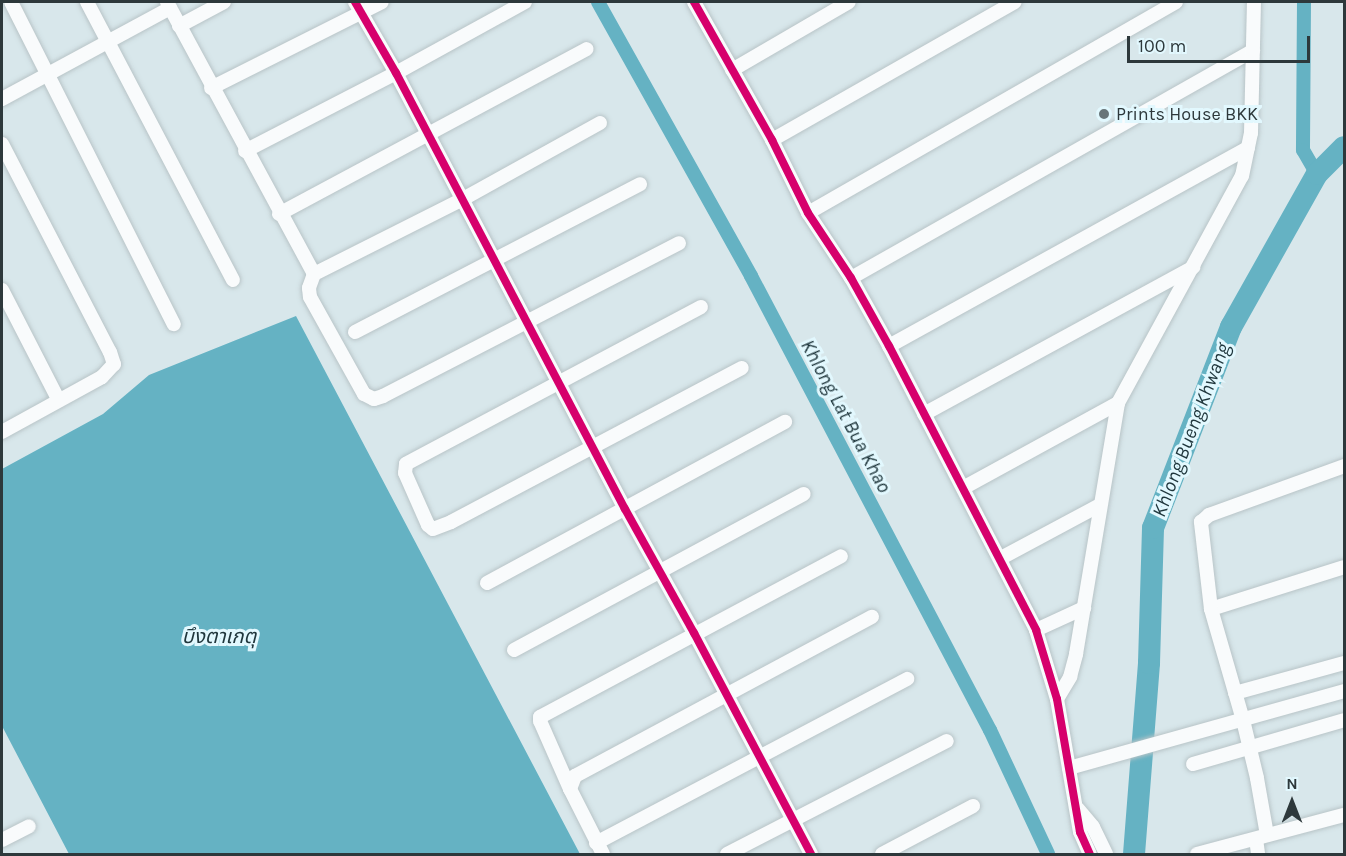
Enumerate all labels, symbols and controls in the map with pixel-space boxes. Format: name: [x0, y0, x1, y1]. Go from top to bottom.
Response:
scale bar: [1130, 24, 1313, 62]
text: 100 m: [1138, 35, 1186, 57]
place label: Prints House BKK: [1116, 103, 1258, 125]
marker: Prints House BKK: [1097, 107, 1111, 121]
water label: Khlong Lat Bua Khao: [796, 335, 896, 497]
water label: Khlong Bueng Khwang: [1147, 340, 1235, 520]
water label: บึงตาเกตุ: [182, 624, 256, 648]
north arrow: [1262, 772, 1322, 832]
text: N: [1286, 774, 1298, 793]

